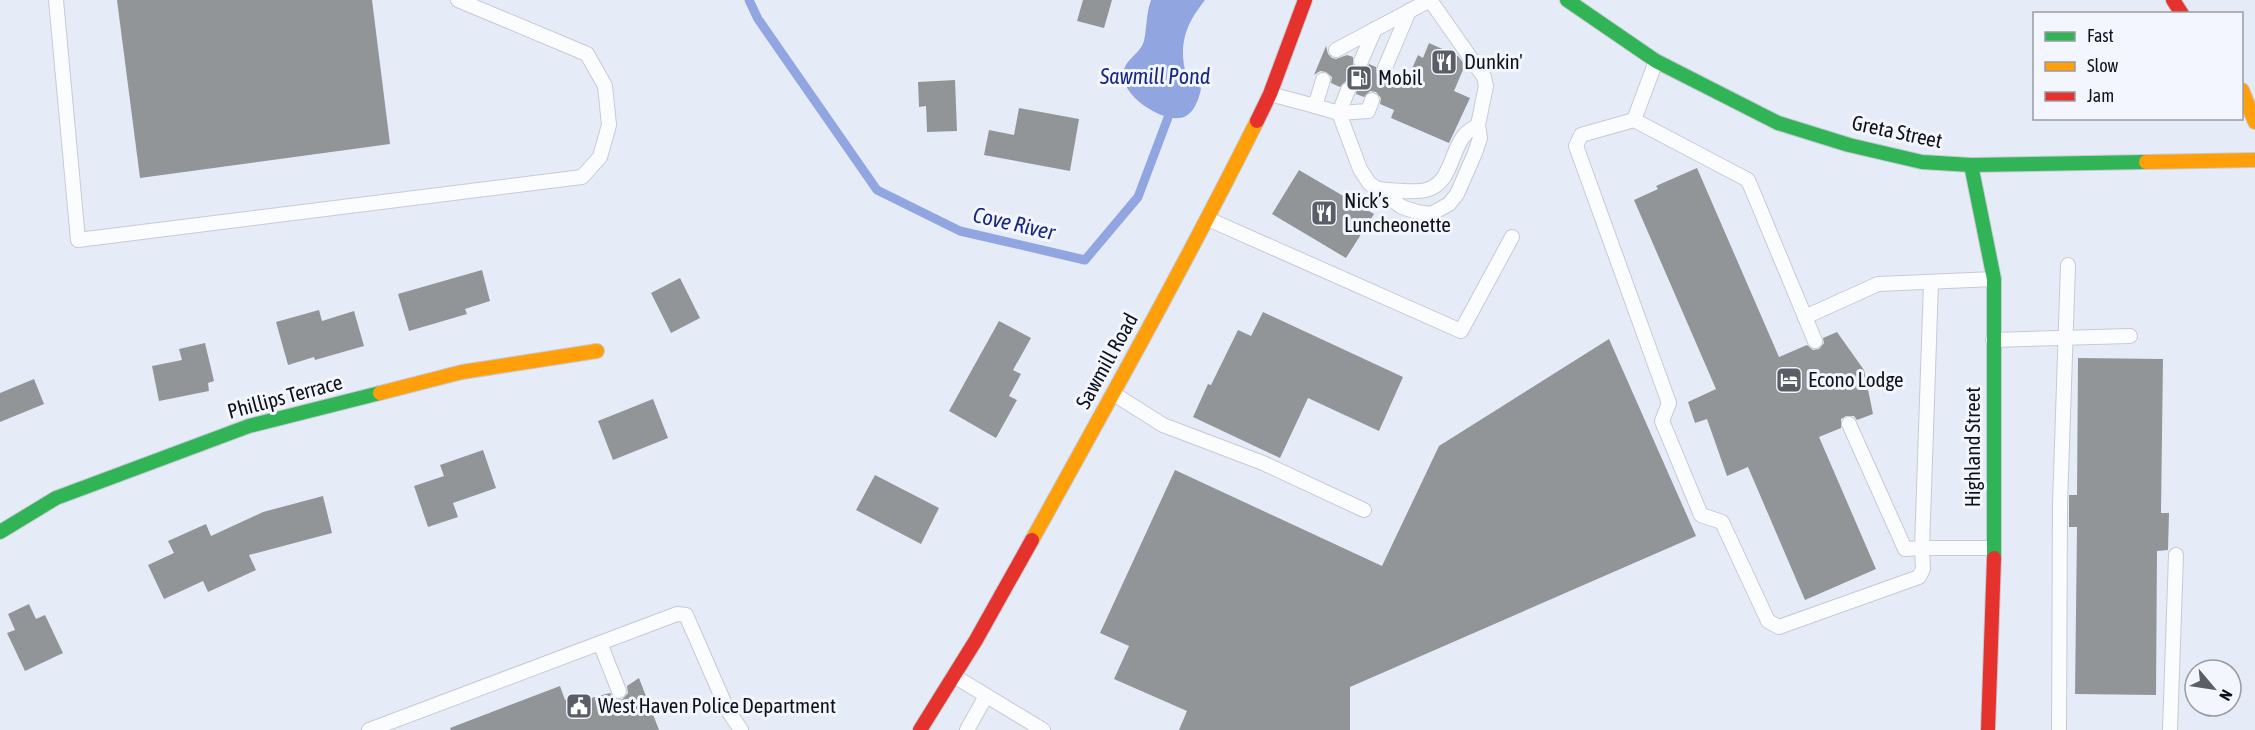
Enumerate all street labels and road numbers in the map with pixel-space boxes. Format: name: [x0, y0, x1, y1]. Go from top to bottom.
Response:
street label: Greta Street: [1850, 110, 1945, 152]
street label: Sawmill Road: [1070, 309, 1142, 412]
street label: Phillips Terrace: [225, 369, 345, 423]
street label: Highland Street: [1960, 387, 1984, 507]

